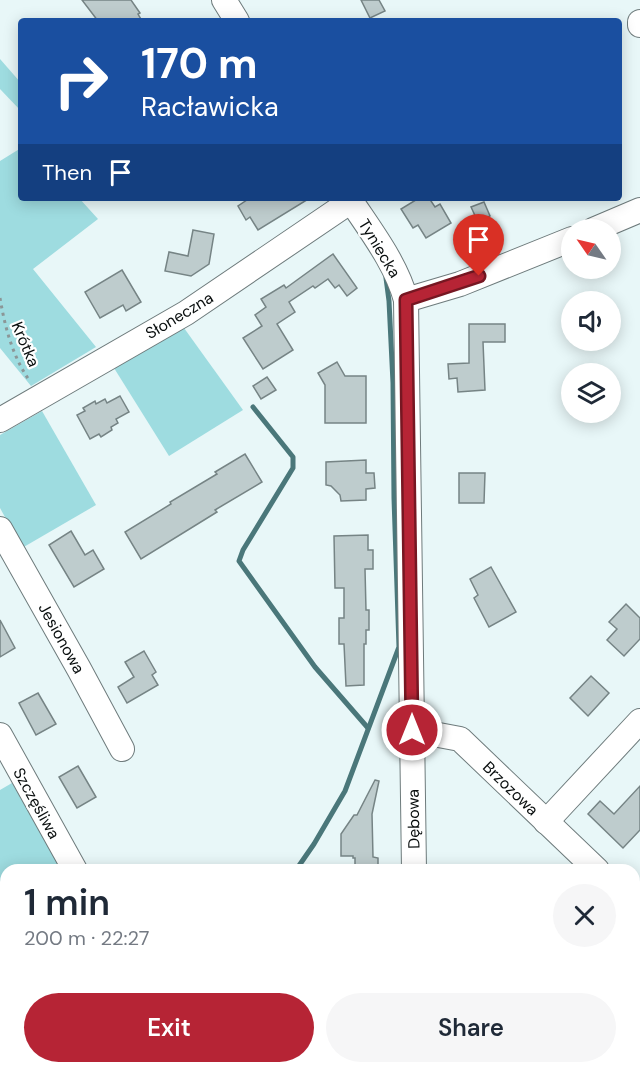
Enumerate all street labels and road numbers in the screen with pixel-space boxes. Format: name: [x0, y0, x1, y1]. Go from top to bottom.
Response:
street label: Tyniecka: [354, 215, 405, 282]
street label: Słoneczna: [142, 287, 217, 344]
street label: Krótka: [7, 318, 44, 370]
street label: Jesionowa: [34, 599, 90, 677]
street label: Brzozowa: [478, 757, 543, 820]
street label: Szczęśliwa: [8, 764, 65, 843]
street label: Dębowa: [402, 789, 425, 849]

